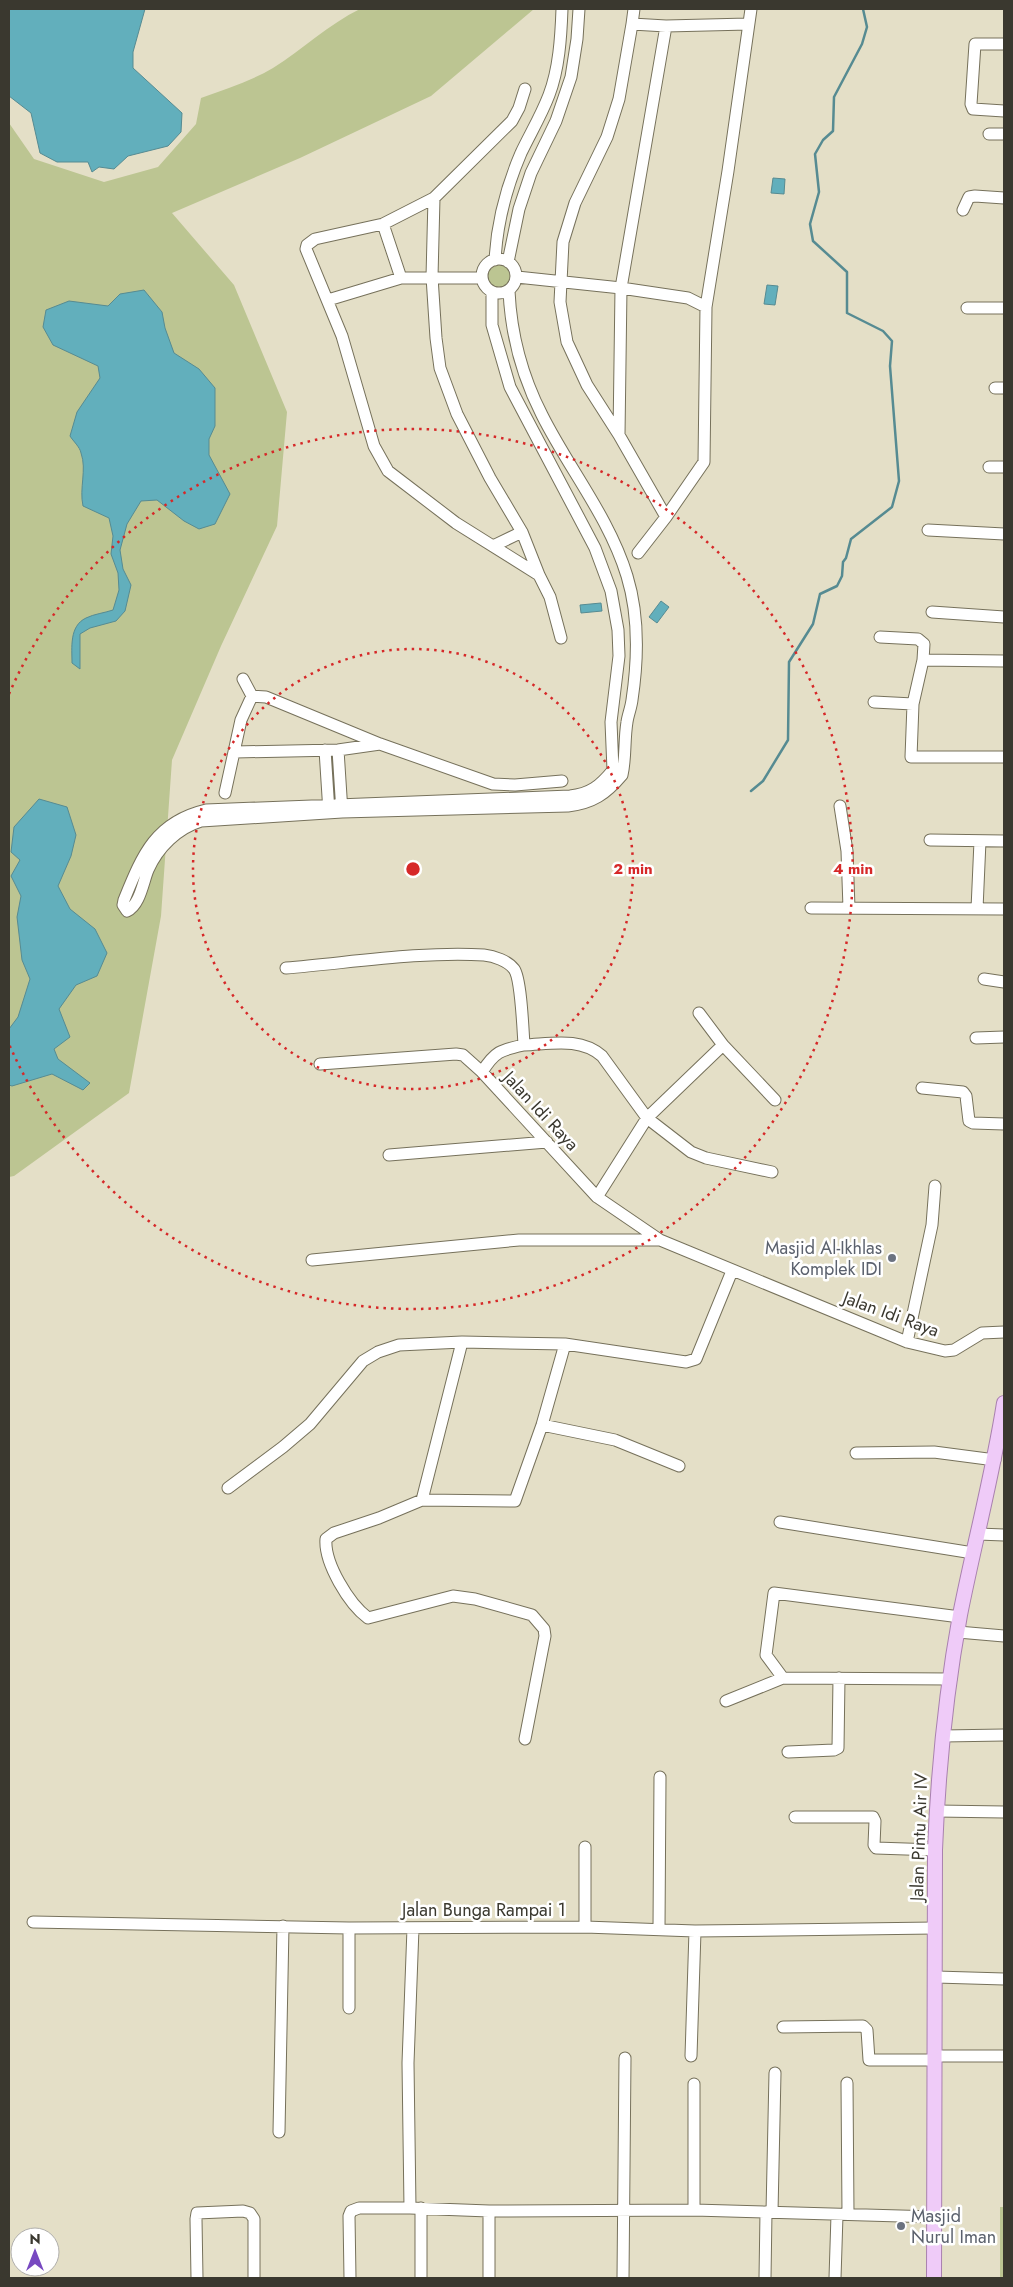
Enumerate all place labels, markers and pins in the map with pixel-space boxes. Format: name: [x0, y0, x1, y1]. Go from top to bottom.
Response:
centre of rings: [404, 860, 422, 878]
place label: Masjid Al-Ikhlas Komplek IDI: [765, 1235, 882, 1282]
marker: Masjid Al-Ikhlas Komplek IDI: [886, 1252, 898, 1264]
place label: Masjid Nurul Iman: [911, 2203, 996, 2250]
marker: Masjid Nurul Iman: [895, 2220, 907, 2232]

